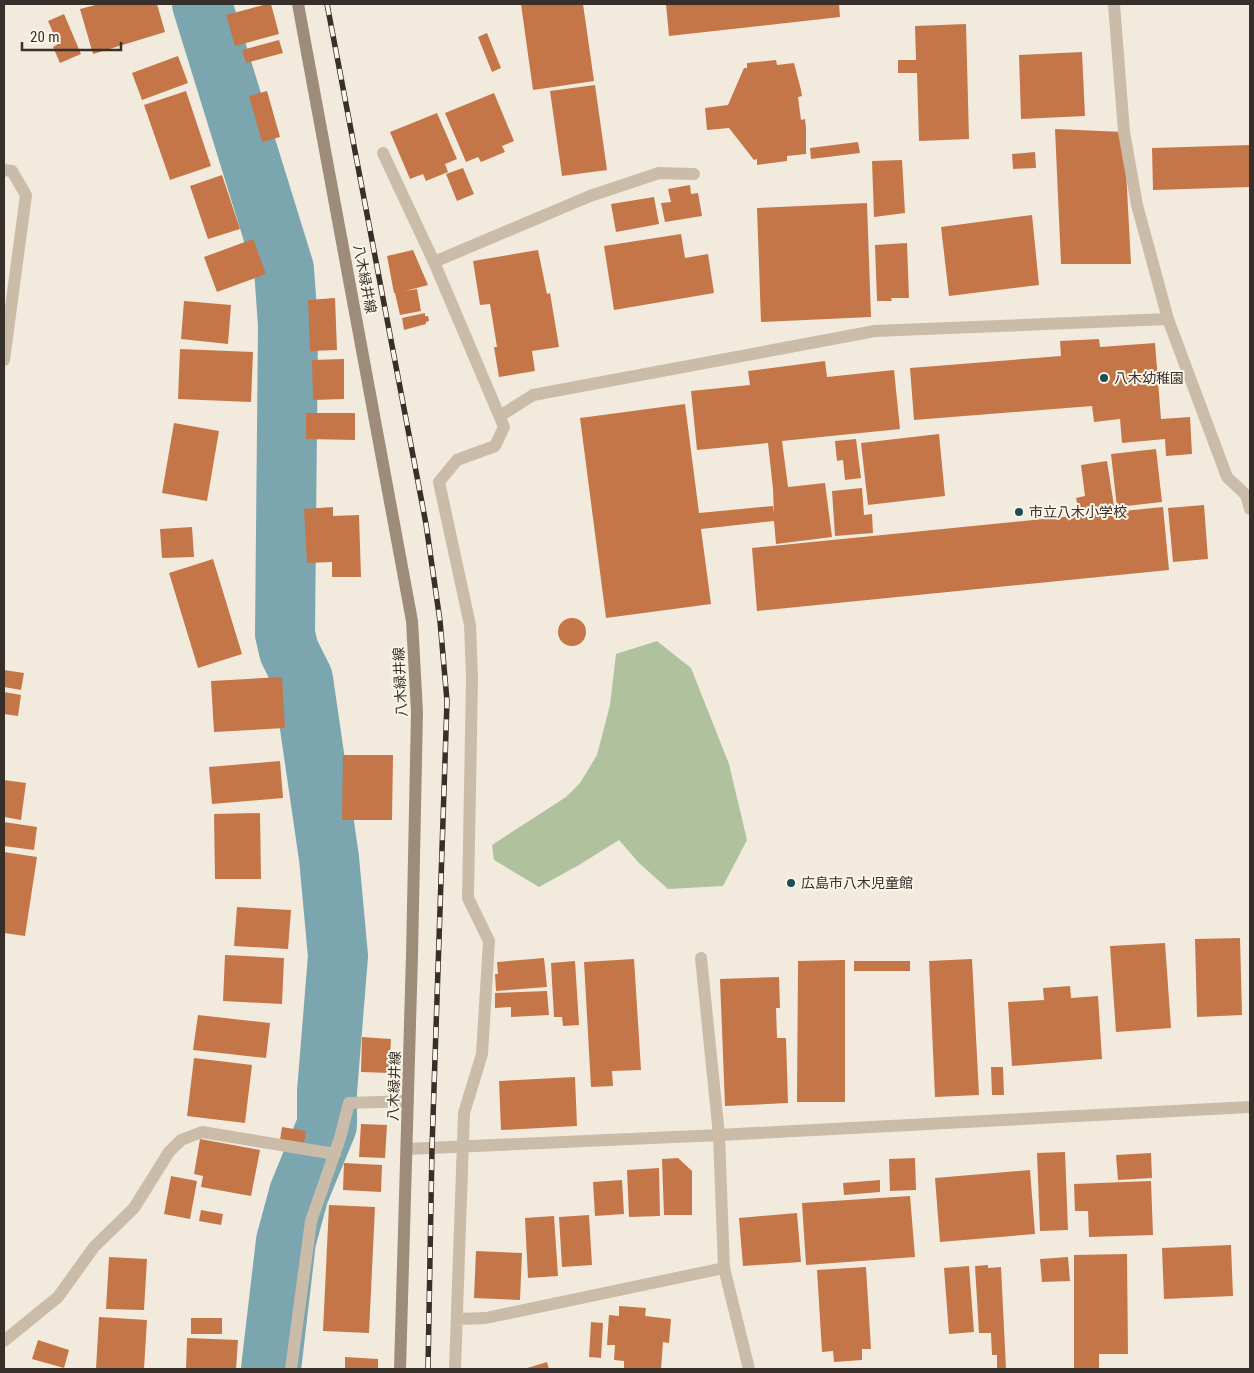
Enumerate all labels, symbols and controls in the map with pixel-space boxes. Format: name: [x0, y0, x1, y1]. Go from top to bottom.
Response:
scale bar: [22, 20, 121, 52]
text: 20 m: [30, 28, 60, 46]
street label: 八木緑井線: [350, 243, 380, 315]
place label: 八木幼稚園: [1114, 370, 1184, 386]
marker: 八木幼稚園: [1098, 372, 1110, 384]
place label: 市立八木小学校: [1029, 504, 1127, 520]
marker: 市立八木小学校: [1013, 506, 1025, 518]
street label: 八木緑井線: [390, 647, 410, 717]
place label: 広島市八木児童館: [801, 875, 913, 891]
marker: 広島市八木児童館: [785, 877, 797, 889]
street label: 八木緑井線: [385, 1051, 403, 1121]

